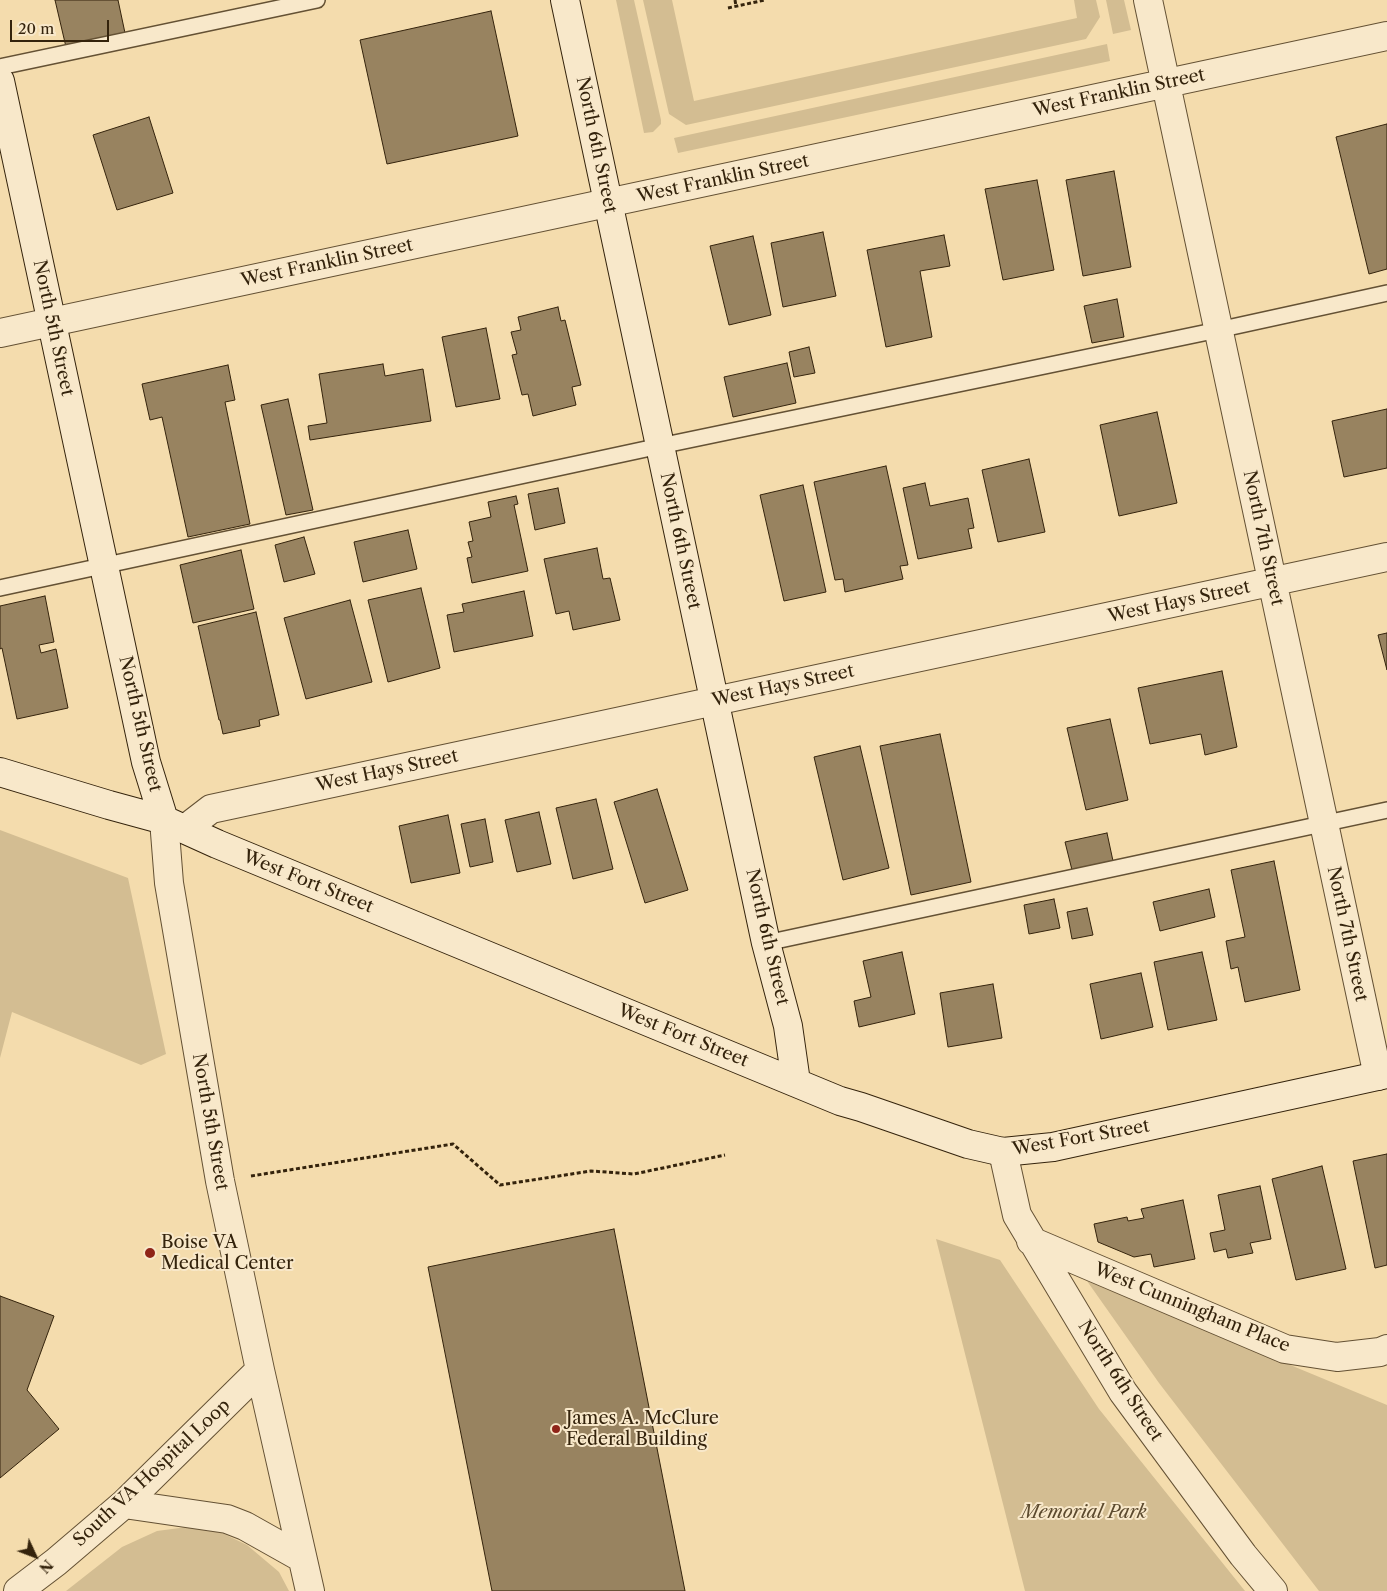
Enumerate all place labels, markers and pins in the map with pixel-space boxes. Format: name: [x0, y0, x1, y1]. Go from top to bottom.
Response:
place label: Boise VA Medical Center: [161, 1232, 294, 1274]
marker: Boise VA Medical Center: [143, 1246, 157, 1260]
place label: James A. McClure Federal Building: [566, 1408, 719, 1450]
marker: James A. McClure Federal Building: [550, 1423, 562, 1435]

